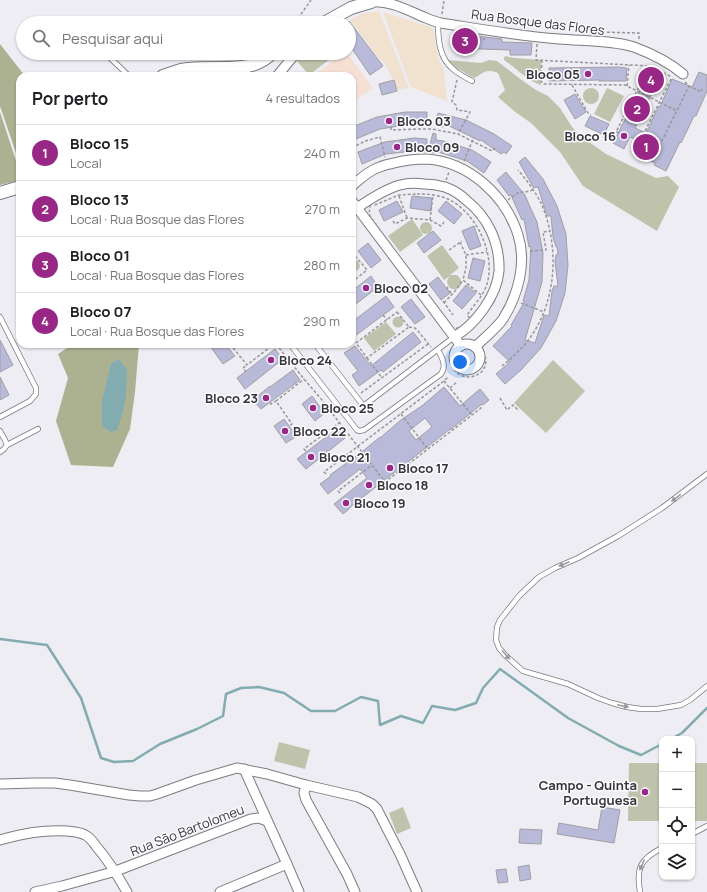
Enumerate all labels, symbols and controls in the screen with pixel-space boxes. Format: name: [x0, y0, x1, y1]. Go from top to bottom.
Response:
street label: Rua Bosque das Flores: [470, 5, 606, 39]
search box: [16, 16, 356, 60]
pin: 3: [452, 26, 478, 56]
icon: search: [30, 27, 52, 49]
text: Pesquisar aqui: [62, 28, 163, 49]
place label: Bloco 05: [526, 65, 580, 83]
pin: 4: [638, 65, 664, 95]
marker: Bloco 05: [583, 69, 593, 79]
text: Por perto: [32, 87, 108, 110]
text: 4 resultados: [265, 89, 340, 107]
pin: 2: [624, 94, 650, 124]
place label: Bloco 03: [397, 112, 451, 130]
marker: Bloco 03: [384, 116, 394, 126]
place label: Bloco 16: [564, 127, 616, 145]
marker: Bloco 16: [619, 131, 629, 141]
pin: 1: [633, 132, 659, 162]
text: Bloco 15: [70, 133, 129, 154]
place label: Bloco 09: [405, 138, 459, 156]
marker: Bloco 09: [392, 142, 402, 152]
text: 1: [42, 144, 48, 162]
text: 240 m: [304, 144, 340, 162]
text: Local: [70, 154, 102, 172]
text: Bloco 13: [70, 189, 129, 210]
text: 2: [41, 200, 49, 218]
text: 270 m: [305, 200, 340, 218]
text: Local · Rua Bosque das Flores: [70, 210, 244, 228]
text: Bloco 01: [70, 245, 130, 266]
text: 3: [41, 256, 49, 274]
text: 280 m: [303, 256, 340, 274]
text: Local · Rua Bosque das Flores: [70, 266, 244, 284]
place label: Bloco 02: [374, 279, 428, 297]
marker: Bloco 02: [361, 283, 371, 293]
text: Bloco 07: [70, 301, 132, 322]
text: 4: [41, 312, 49, 330]
text: 290 m: [303, 312, 340, 330]
text: Local · Rua Bosque das Flores: [70, 322, 244, 340]
place label: Bloco 24: [279, 351, 332, 369]
your location: [450, 352, 470, 372]
marker: Bloco 24: [266, 355, 276, 365]
place label: Bloco 23: [205, 389, 258, 407]
marker: Bloco 23: [261, 393, 271, 403]
place label: Bloco 25: [321, 399, 374, 417]
marker: Bloco 25: [308, 403, 318, 413]
place label: Bloco 22: [293, 422, 347, 440]
marker: Bloco 22: [280, 426, 290, 436]
place label: Bloco 21: [319, 448, 370, 466]
marker: Bloco 21: [306, 452, 316, 462]
place label: Bloco 17: [398, 459, 448, 477]
marker: Bloco 17: [385, 463, 395, 473]
place label: Bloco 18: [377, 476, 428, 494]
marker: Bloco 18: [364, 480, 374, 490]
one-way arrow: [670, 493, 681, 502]
place label: Bloco 19: [354, 494, 406, 512]
marker: Bloco 19: [341, 498, 351, 508]
one-way arrow: [558, 561, 570, 567]
one-way arrow: [501, 650, 510, 661]
one-way arrow: [617, 703, 629, 709]
map controls: [659, 736, 695, 880]
button: +: [659, 736, 695, 772]
button: −: [659, 772, 695, 808]
place label: Campo - Quinta Portuguesa: [539, 776, 637, 809]
marker: Campo - Quinta Portuguesa: [640, 787, 650, 797]
street label: Rua São Bartolomeu: [127, 800, 247, 860]
button: locate: [659, 808, 695, 844]
button: layers: [659, 844, 695, 880]
one-way arrow: [639, 859, 645, 871]

